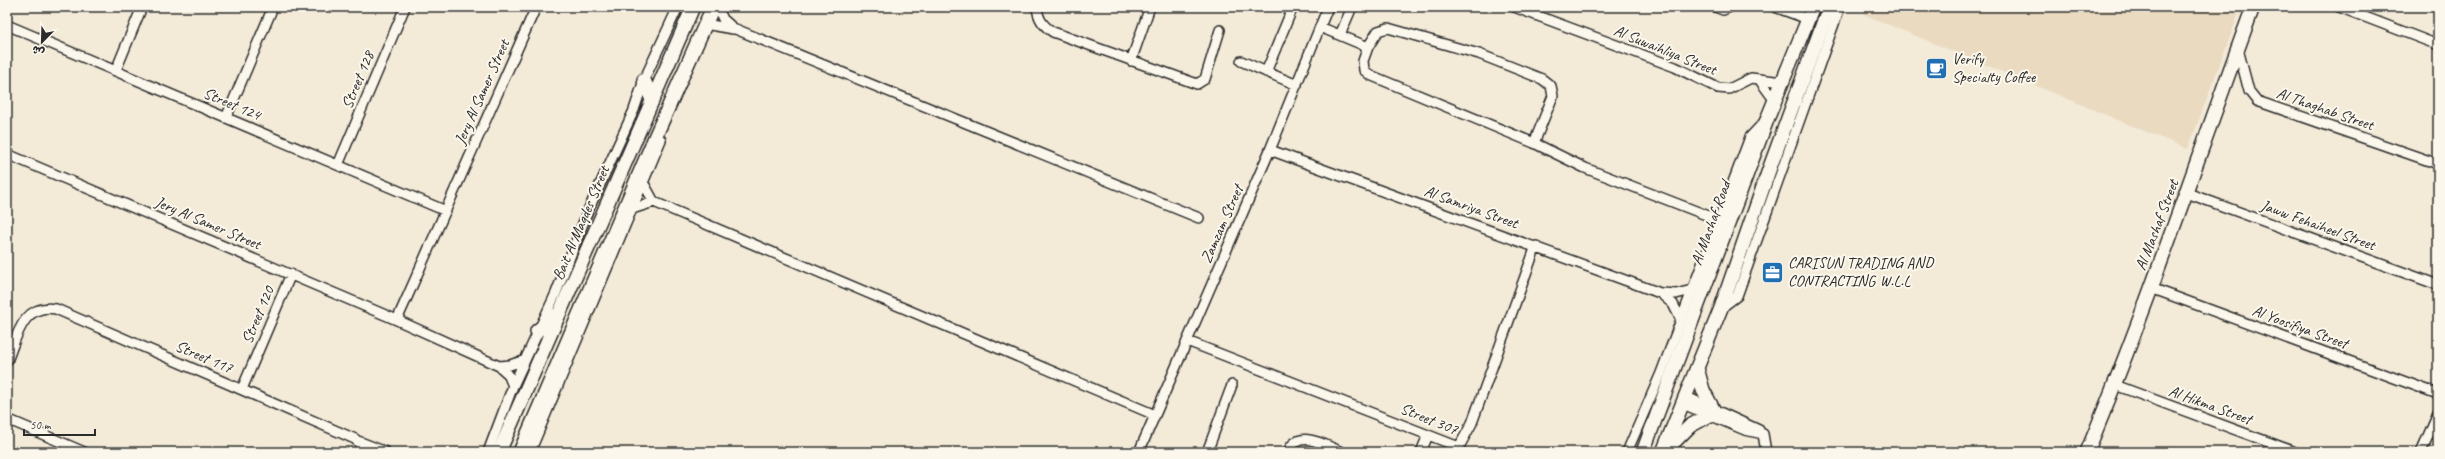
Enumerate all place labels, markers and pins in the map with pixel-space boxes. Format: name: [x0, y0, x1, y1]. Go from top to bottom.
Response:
place label: Verify Specialty Coffee: [1952, 49, 2037, 87]
cafe icon: Verify Specialty Coffee: [1924, 55, 1950, 81]
place label: CARISUN TRADING AND CONTRACTING W.L.L: [1788, 253, 1935, 291]
office icon: CARISUN TRADING AND CONTRACTING W.L.L: [1759, 259, 1785, 285]

